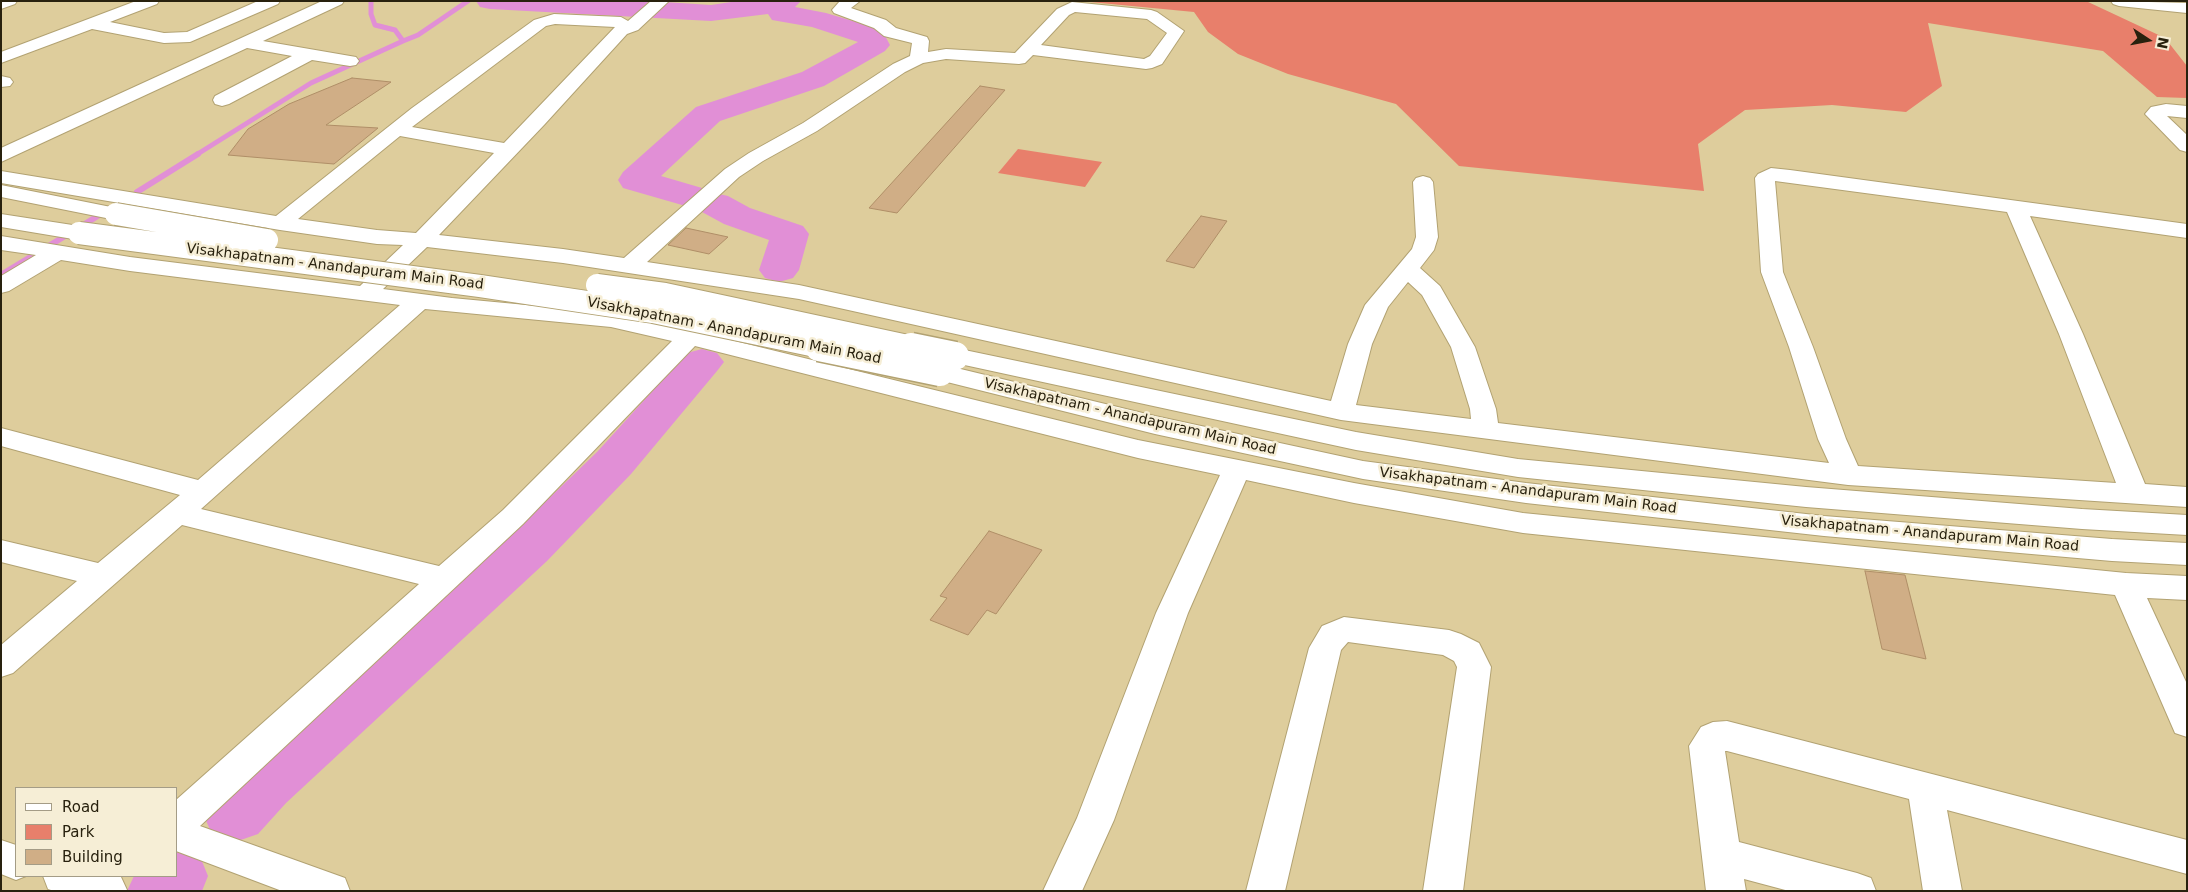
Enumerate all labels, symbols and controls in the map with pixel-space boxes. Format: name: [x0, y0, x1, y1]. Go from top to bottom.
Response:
north arrow: [2123, 15, 2173, 65]
text: N: [2154, 36, 2172, 50]
street label: Visakhapatnam - Anandapuram Main Road: [186, 240, 484, 294]
street label: Visakhapatnam - Anandapuram Main Road: [586, 294, 882, 368]
street label: Visakhapatnam - Anandapuram Main Road: [982, 375, 1278, 459]
street label: Visakhapatnam - Anandapuram Main Road: [1379, 464, 1677, 518]
street label: Visakhapatnam - Anandapuram Main Road: [1780, 513, 2080, 555]
legend: [15, 787, 178, 877]
text: Road: [62, 798, 100, 816]
text: Park: [62, 823, 94, 841]
text: Building: [62, 848, 123, 866]

